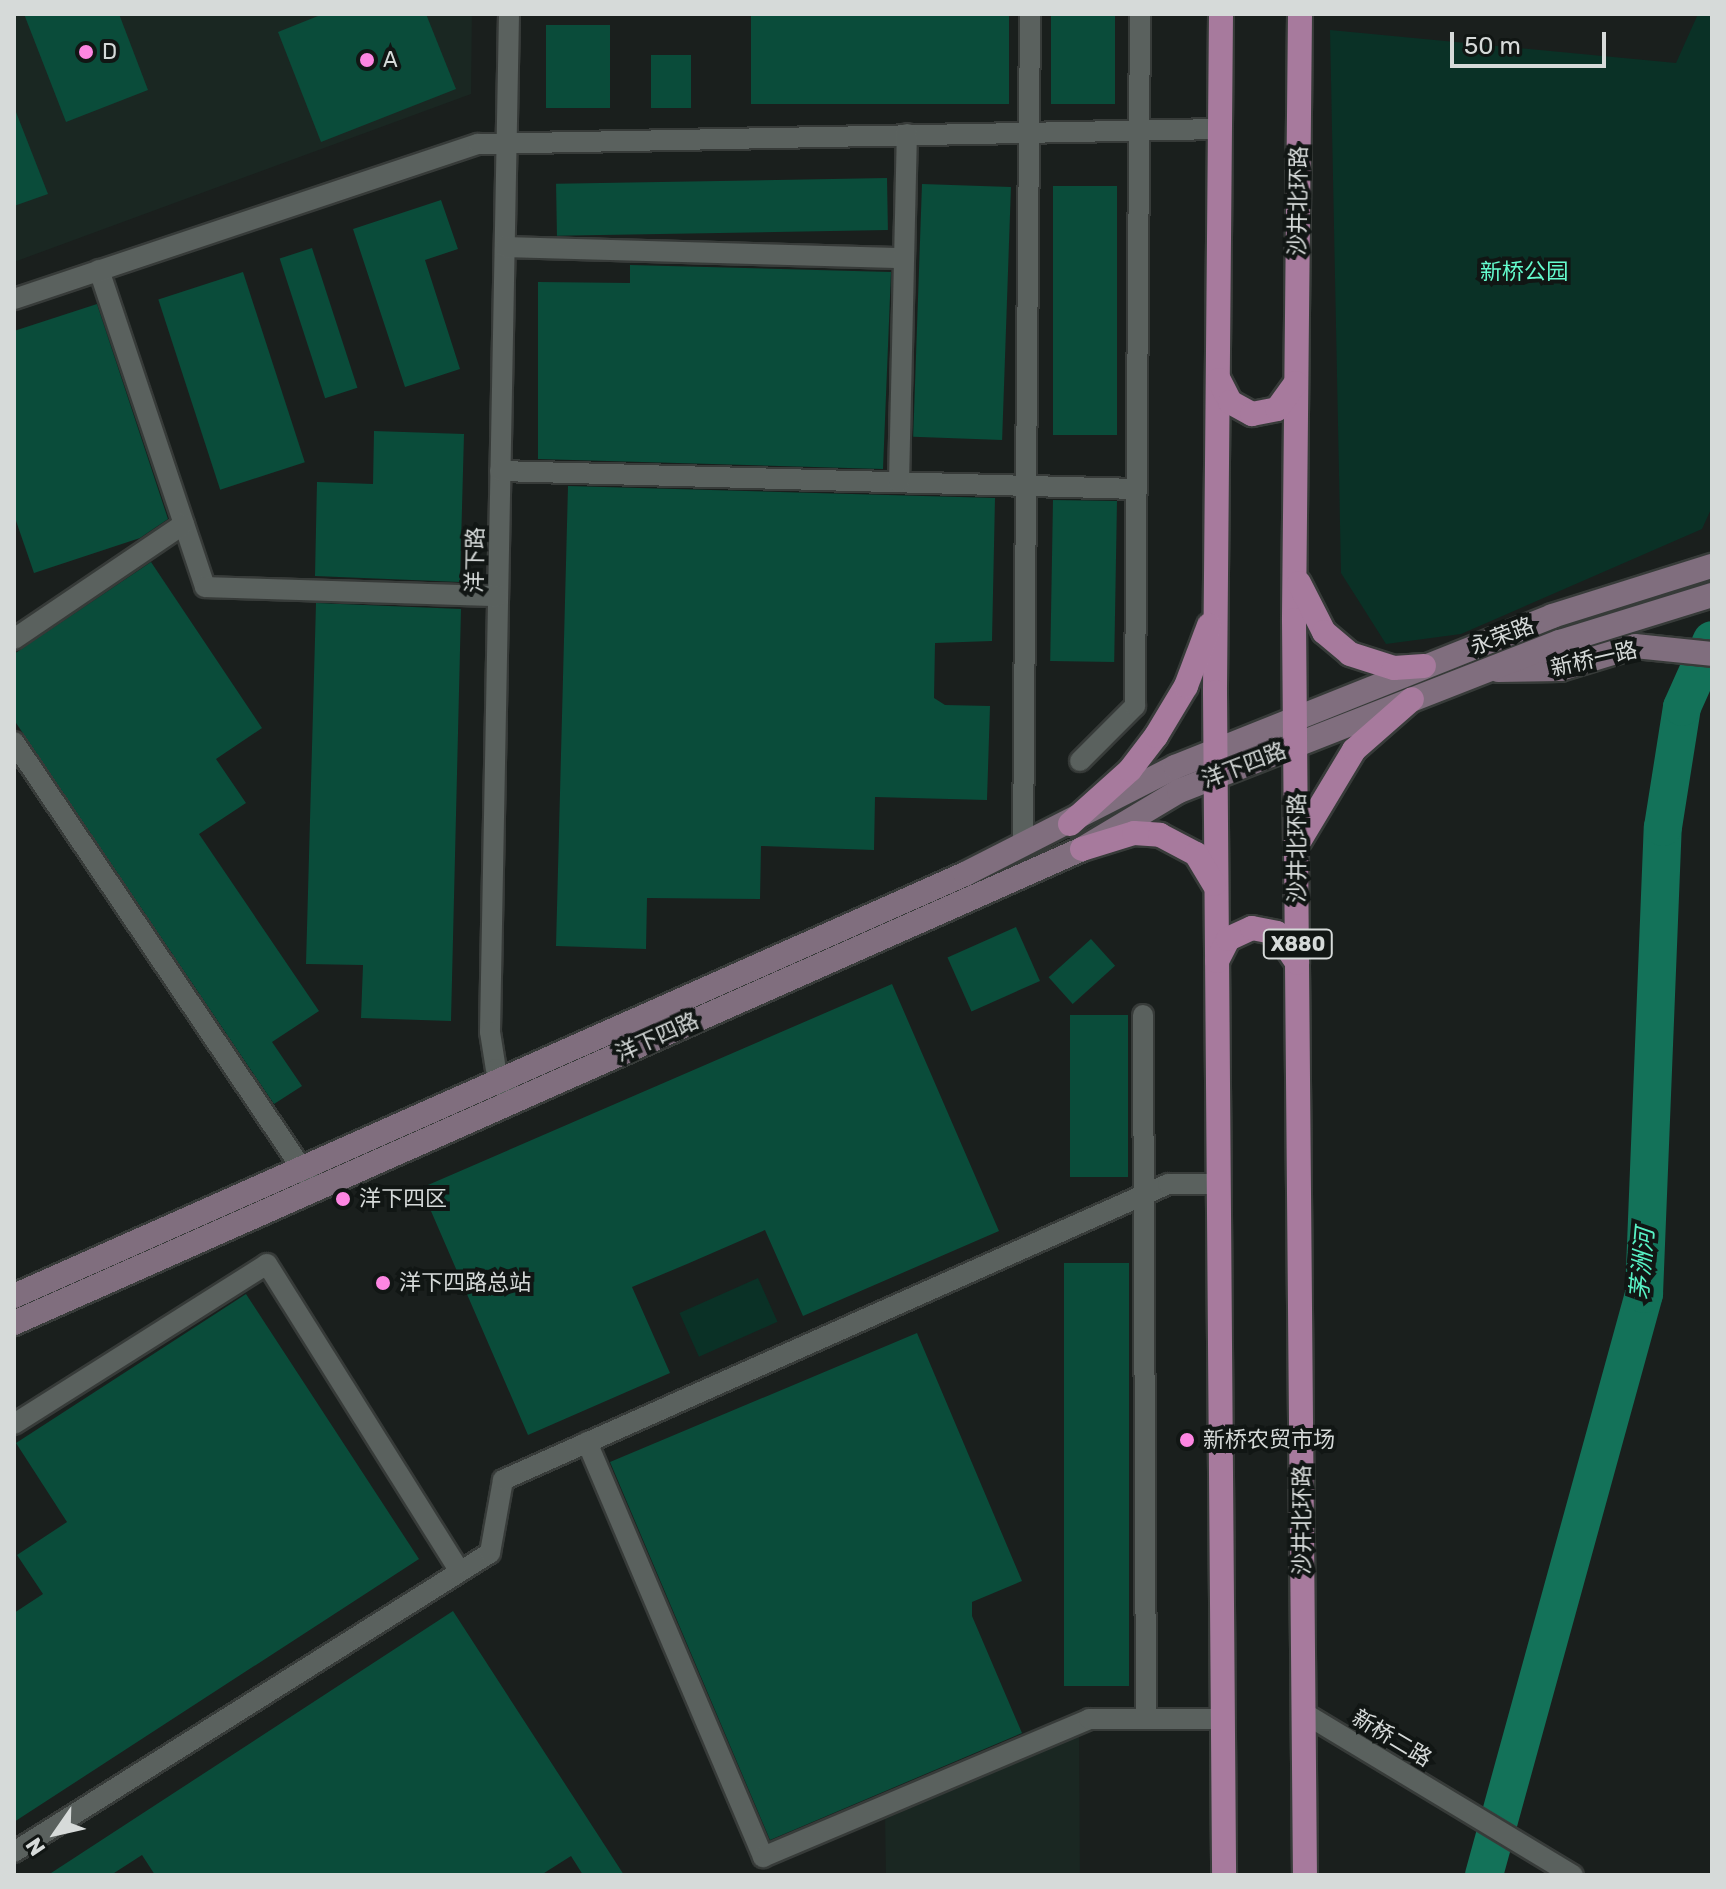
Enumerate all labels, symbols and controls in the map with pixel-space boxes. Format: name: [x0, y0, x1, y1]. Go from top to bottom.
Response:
scale bar: [1454, 16, 1610, 66]
text: 50 m: [1464, 32, 1521, 60]
place label: D: [102, 39, 117, 65]
marker: D: [77, 43, 95, 61]
place label: A: [383, 47, 398, 73]
marker: A: [358, 51, 376, 69]
street label: 沙井北环路: [1284, 146, 1312, 256]
park label: 新桥公园: [1480, 259, 1568, 285]
street label: 洋下路: [461, 527, 489, 593]
street label: 永荣路: [1466, 612, 1538, 660]
street label: 新桥一路: [1548, 636, 1640, 682]
street label: 洋下四路: [1198, 737, 1290, 793]
street label: 沙井北环路: [1284, 793, 1310, 903]
road number: X880: [1262, 928, 1334, 960]
street label: 洋下四路: [611, 1007, 703, 1067]
place label: 洋下四区: [359, 1186, 447, 1212]
marker: 洋下四区: [334, 1190, 352, 1208]
water label: 茅洲河: [1626, 1227, 1660, 1301]
place label: 洋下四路总站: [399, 1270, 531, 1296]
marker: 洋下四路总站: [374, 1274, 392, 1292]
place label: 新桥农贸市场: [1203, 1427, 1335, 1453]
marker: 新桥农贸市场: [1178, 1431, 1196, 1449]
street label: 沙井北环路: [1289, 1465, 1315, 1575]
street label: 新桥二路: [1347, 1704, 1437, 1772]
north arrow: [16, 1793, 96, 1873]
text: N: [20, 1833, 51, 1861]

